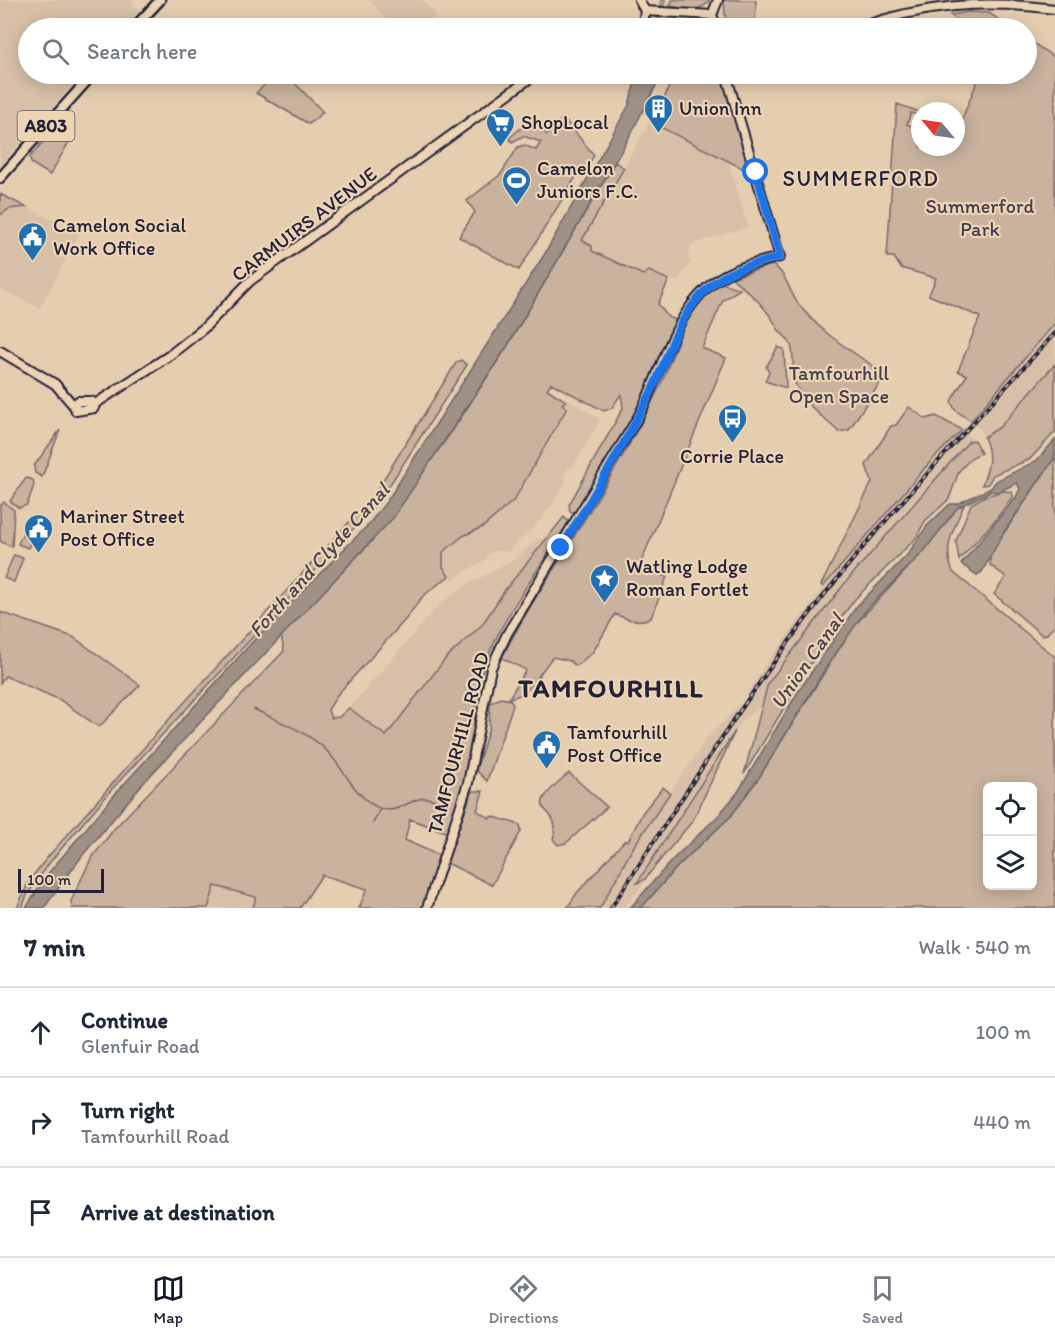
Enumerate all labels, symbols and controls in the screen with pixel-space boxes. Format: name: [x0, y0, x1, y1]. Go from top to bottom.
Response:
search box: [18, 18, 1037, 84]
icon: search: [39, 35, 72, 68]
text: Search here: [87, 38, 197, 65]
building icon: Union Inn: [642, 92, 674, 134]
place label: Union Inn: [679, 96, 762, 120]
north arrow: [911, 102, 965, 156]
supermarket icon: ShopLocal: [484, 106, 516, 148]
place label: ShopLocal: [521, 110, 609, 134]
road number: A803: [18, 111, 74, 141]
place label: Camelon Juniors F.C.: [537, 156, 638, 203]
route start: [742, 158, 768, 184]
street label: CARMUIRS AVENUE: [227, 162, 381, 286]
sports icon: Camelon Juniors F.C.: [500, 164, 532, 206]
district label: SUMMERFORD: [783, 165, 939, 192]
park label: Summerford Park: [926, 194, 1035, 241]
place label: Camelon Social Work Office: [53, 213, 187, 260]
public building icon: Camelon Social Work Office: [16, 220, 48, 262]
park label: Tamfourhill Open Space: [789, 361, 890, 408]
bus stop icon: Corrie Place: [716, 402, 748, 444]
place label: Corrie Place: [680, 444, 784, 468]
water label: Forth and Clyde Canal: [243, 476, 396, 642]
place label: Mariner Street Post Office: [60, 504, 185, 551]
public building icon: Mariner Street Post Office: [23, 512, 55, 554]
route end: [547, 534, 573, 560]
place label: Watling Lodge Roman Fortlet: [626, 554, 749, 601]
place icon: Watling Lodge Roman Fortlet: [589, 562, 621, 604]
water label: Union Canal: [765, 606, 850, 713]
street label: TAMFOURHILL ROAD: [422, 649, 494, 837]
district label: TAMFOURHILL: [517, 672, 704, 704]
place label: Tamfourhill Post Office: [567, 720, 668, 767]
public building icon: Tamfourhill Post Office: [530, 728, 562, 770]
map controls: [983, 782, 1037, 890]
button: locate: [983, 782, 1037, 836]
button: layers: [983, 836, 1037, 890]
scale bar: [18, 866, 104, 894]
text: 100 m: [27, 870, 71, 889]
text: 7 min: [24, 931, 85, 963]
text: Walk · 540 m: [918, 935, 1031, 959]
text: Continue: [81, 1007, 168, 1034]
icon: ahead: [24, 1016, 57, 1049]
text: 100 m: [976, 1020, 1031, 1044]
text: Glenfuir Road: [81, 1034, 199, 1058]
text: Turn right: [81, 1097, 175, 1124]
icon: right: [24, 1106, 57, 1139]
text: 440 m: [973, 1110, 1031, 1134]
text: Tamfourhill Road: [81, 1124, 230, 1148]
icon: arrive: [24, 1196, 57, 1229]
text: Arrive at destination: [81, 1199, 275, 1226]
tab: Map: [152, 1272, 185, 1327]
tab: Directions: [488, 1272, 559, 1327]
tab: Saved: [862, 1272, 903, 1327]

